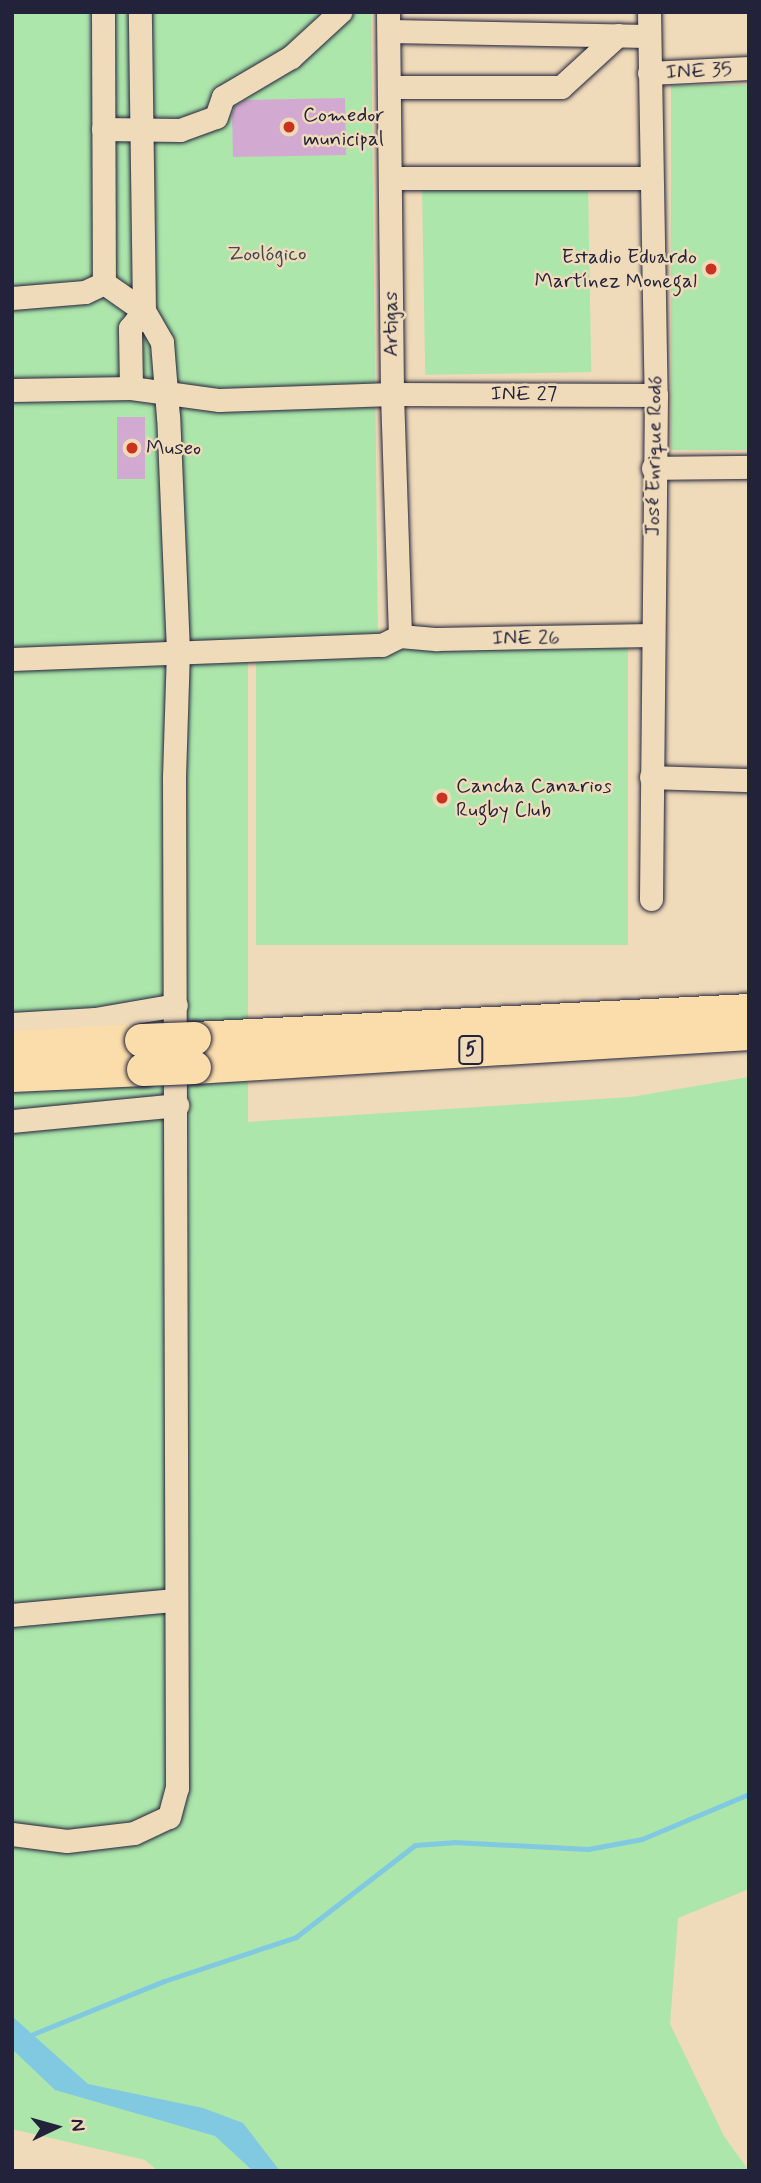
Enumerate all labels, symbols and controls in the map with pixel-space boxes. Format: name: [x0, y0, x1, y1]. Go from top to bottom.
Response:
street label: INE 35: [665, 57, 733, 85]
place label: Comedor municipal: [303, 102, 384, 152]
marker: Comedor municipal: [281, 119, 297, 135]
park label: Zoológico: [228, 241, 306, 267]
place label: Estadio Eduardo Martínez Monegal: [528, 244, 697, 294]
marker: Estadio Eduardo Martínez Monegal: [703, 261, 719, 277]
street label: Artigas: [378, 291, 404, 357]
street label: José Enrique Rodó: [640, 375, 668, 537]
street label: INE 27: [491, 381, 557, 407]
place label: Museo: [146, 435, 201, 461]
marker: Museo: [124, 440, 140, 456]
street label: INE 26: [492, 625, 560, 651]
place label: Cancha Canarios Rugby Club: [456, 773, 610, 823]
marker: Cancha Canarios Rugby Club: [434, 790, 450, 806]
road number: 5: [457, 1034, 485, 1066]
north arrow: [21, 2092, 91, 2162]
text: N: [64, 2118, 90, 2133]

